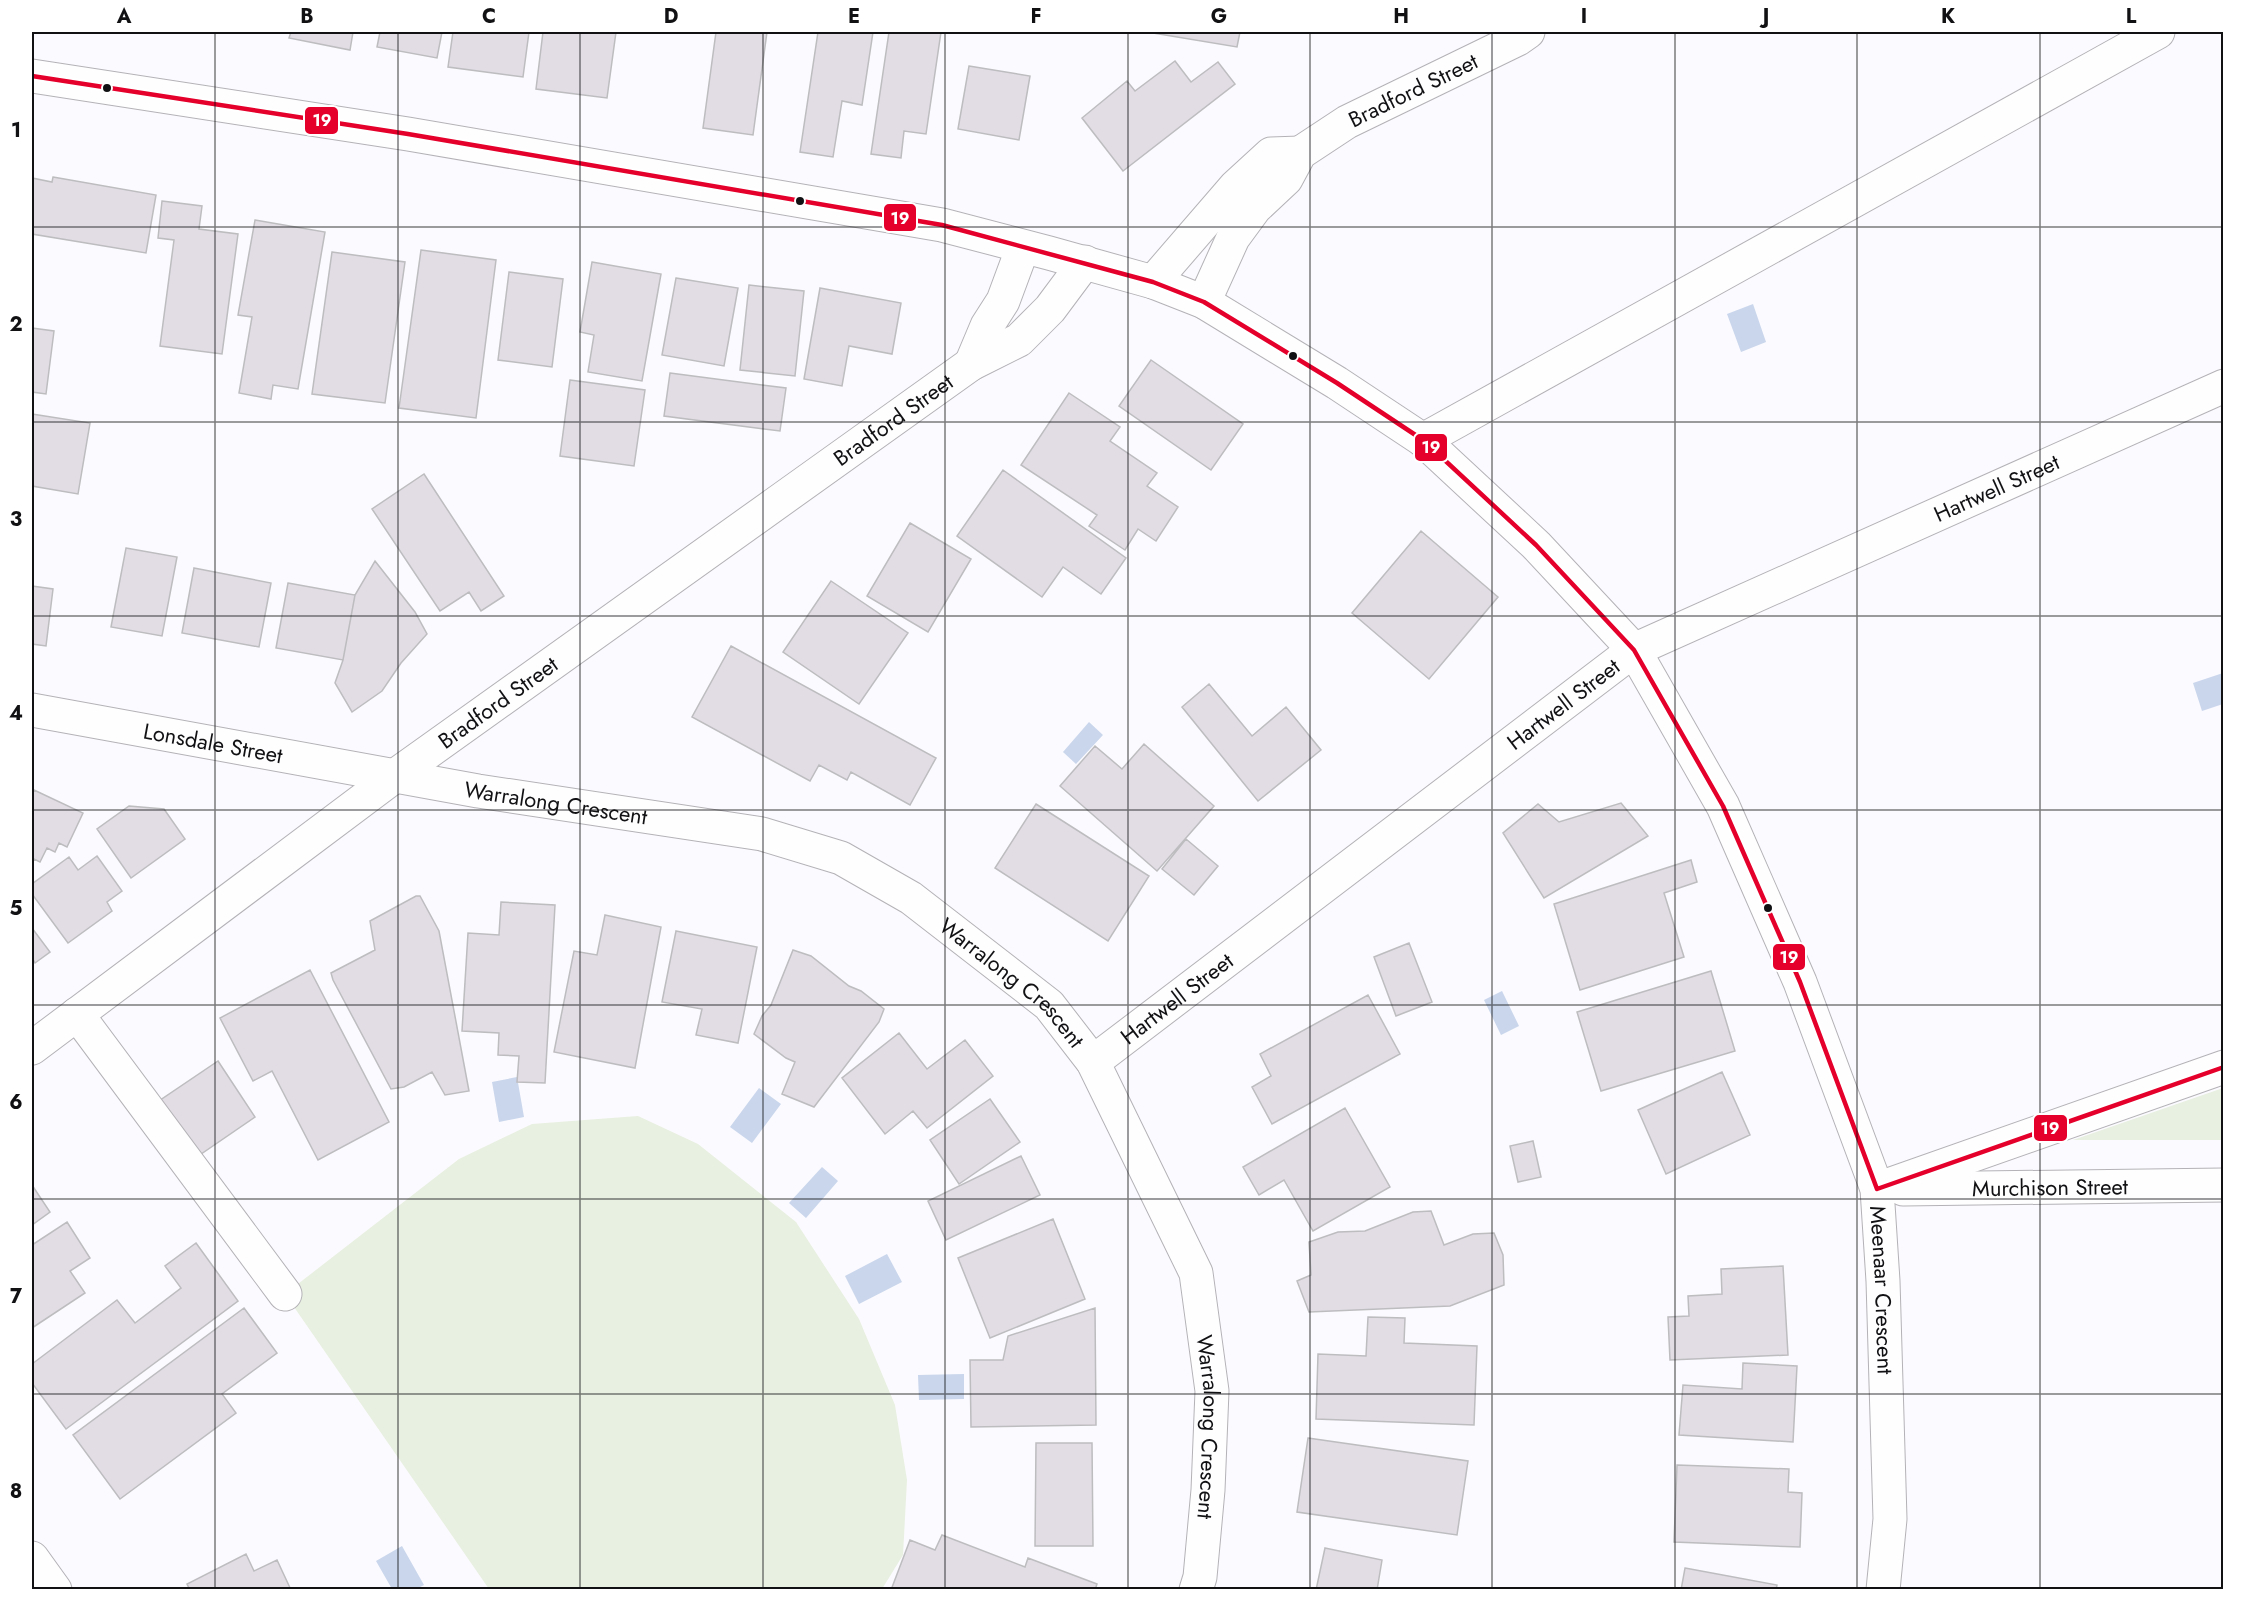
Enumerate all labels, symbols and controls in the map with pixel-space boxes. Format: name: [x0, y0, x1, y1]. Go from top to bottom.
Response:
text: A: [116, 2, 132, 31]
text: B: [300, 2, 314, 31]
text: C: [482, 2, 496, 31]
text: D: [664, 2, 678, 31]
text: E: [848, 2, 860, 31]
text: F: [1030, 2, 1042, 31]
text: G: [1211, 2, 1227, 31]
text: H: [1393, 2, 1409, 31]
text: I: [1581, 2, 1587, 31]
text: J: [1759, 2, 1769, 31]
text: K: [1941, 2, 1955, 31]
text: L: [2126, 2, 2137, 31]
street label: Bradford Street: [1343, 45, 1484, 135]
unlabelled marker: [101, 82, 113, 94]
line badge: 19: [304, 106, 339, 135]
text: 19: [313, 109, 331, 132]
text: 1: [11, 116, 21, 145]
unlabelled marker: [794, 195, 806, 207]
line badge: 19: [883, 203, 917, 232]
text: 19: [891, 207, 909, 230]
text: 2: [9, 310, 23, 339]
unlabelled marker: [1287, 350, 1299, 362]
street label: Bradford Street: [827, 365, 960, 474]
line badge: 19: [1414, 433, 1448, 462]
text: 19: [1422, 436, 1440, 459]
street label: Hartwell Street: [1928, 446, 2065, 530]
text: 3: [10, 505, 22, 534]
street label: Bradford Street: [431, 648, 565, 756]
street label: Hartwell Street: [1500, 650, 1627, 757]
text: 4: [9, 699, 23, 728]
street label: Lonsdale Street: [141, 715, 286, 771]
street label: Warralong Crescent: [462, 773, 650, 833]
text: 5: [10, 894, 23, 923]
unlabelled marker: [1762, 902, 1774, 914]
street label: Warralong Crescent: [933, 910, 1093, 1055]
line badge: 19: [1772, 943, 1806, 971]
street label: Hartwell Street: [1113, 945, 1240, 1052]
text: 19: [1780, 946, 1798, 969]
text: 6: [9, 1088, 23, 1117]
line badge: 19: [2033, 1114, 2068, 1142]
text: 19: [2041, 1117, 2059, 1140]
street label: Murchison Street: [1972, 1170, 2129, 1204]
street label: Meenaar Crescent: [1862, 1205, 1902, 1375]
text: 7: [10, 1282, 23, 1311]
street label: Warralong Crescent: [1189, 1333, 1228, 1521]
text: 8: [10, 1477, 22, 1506]

